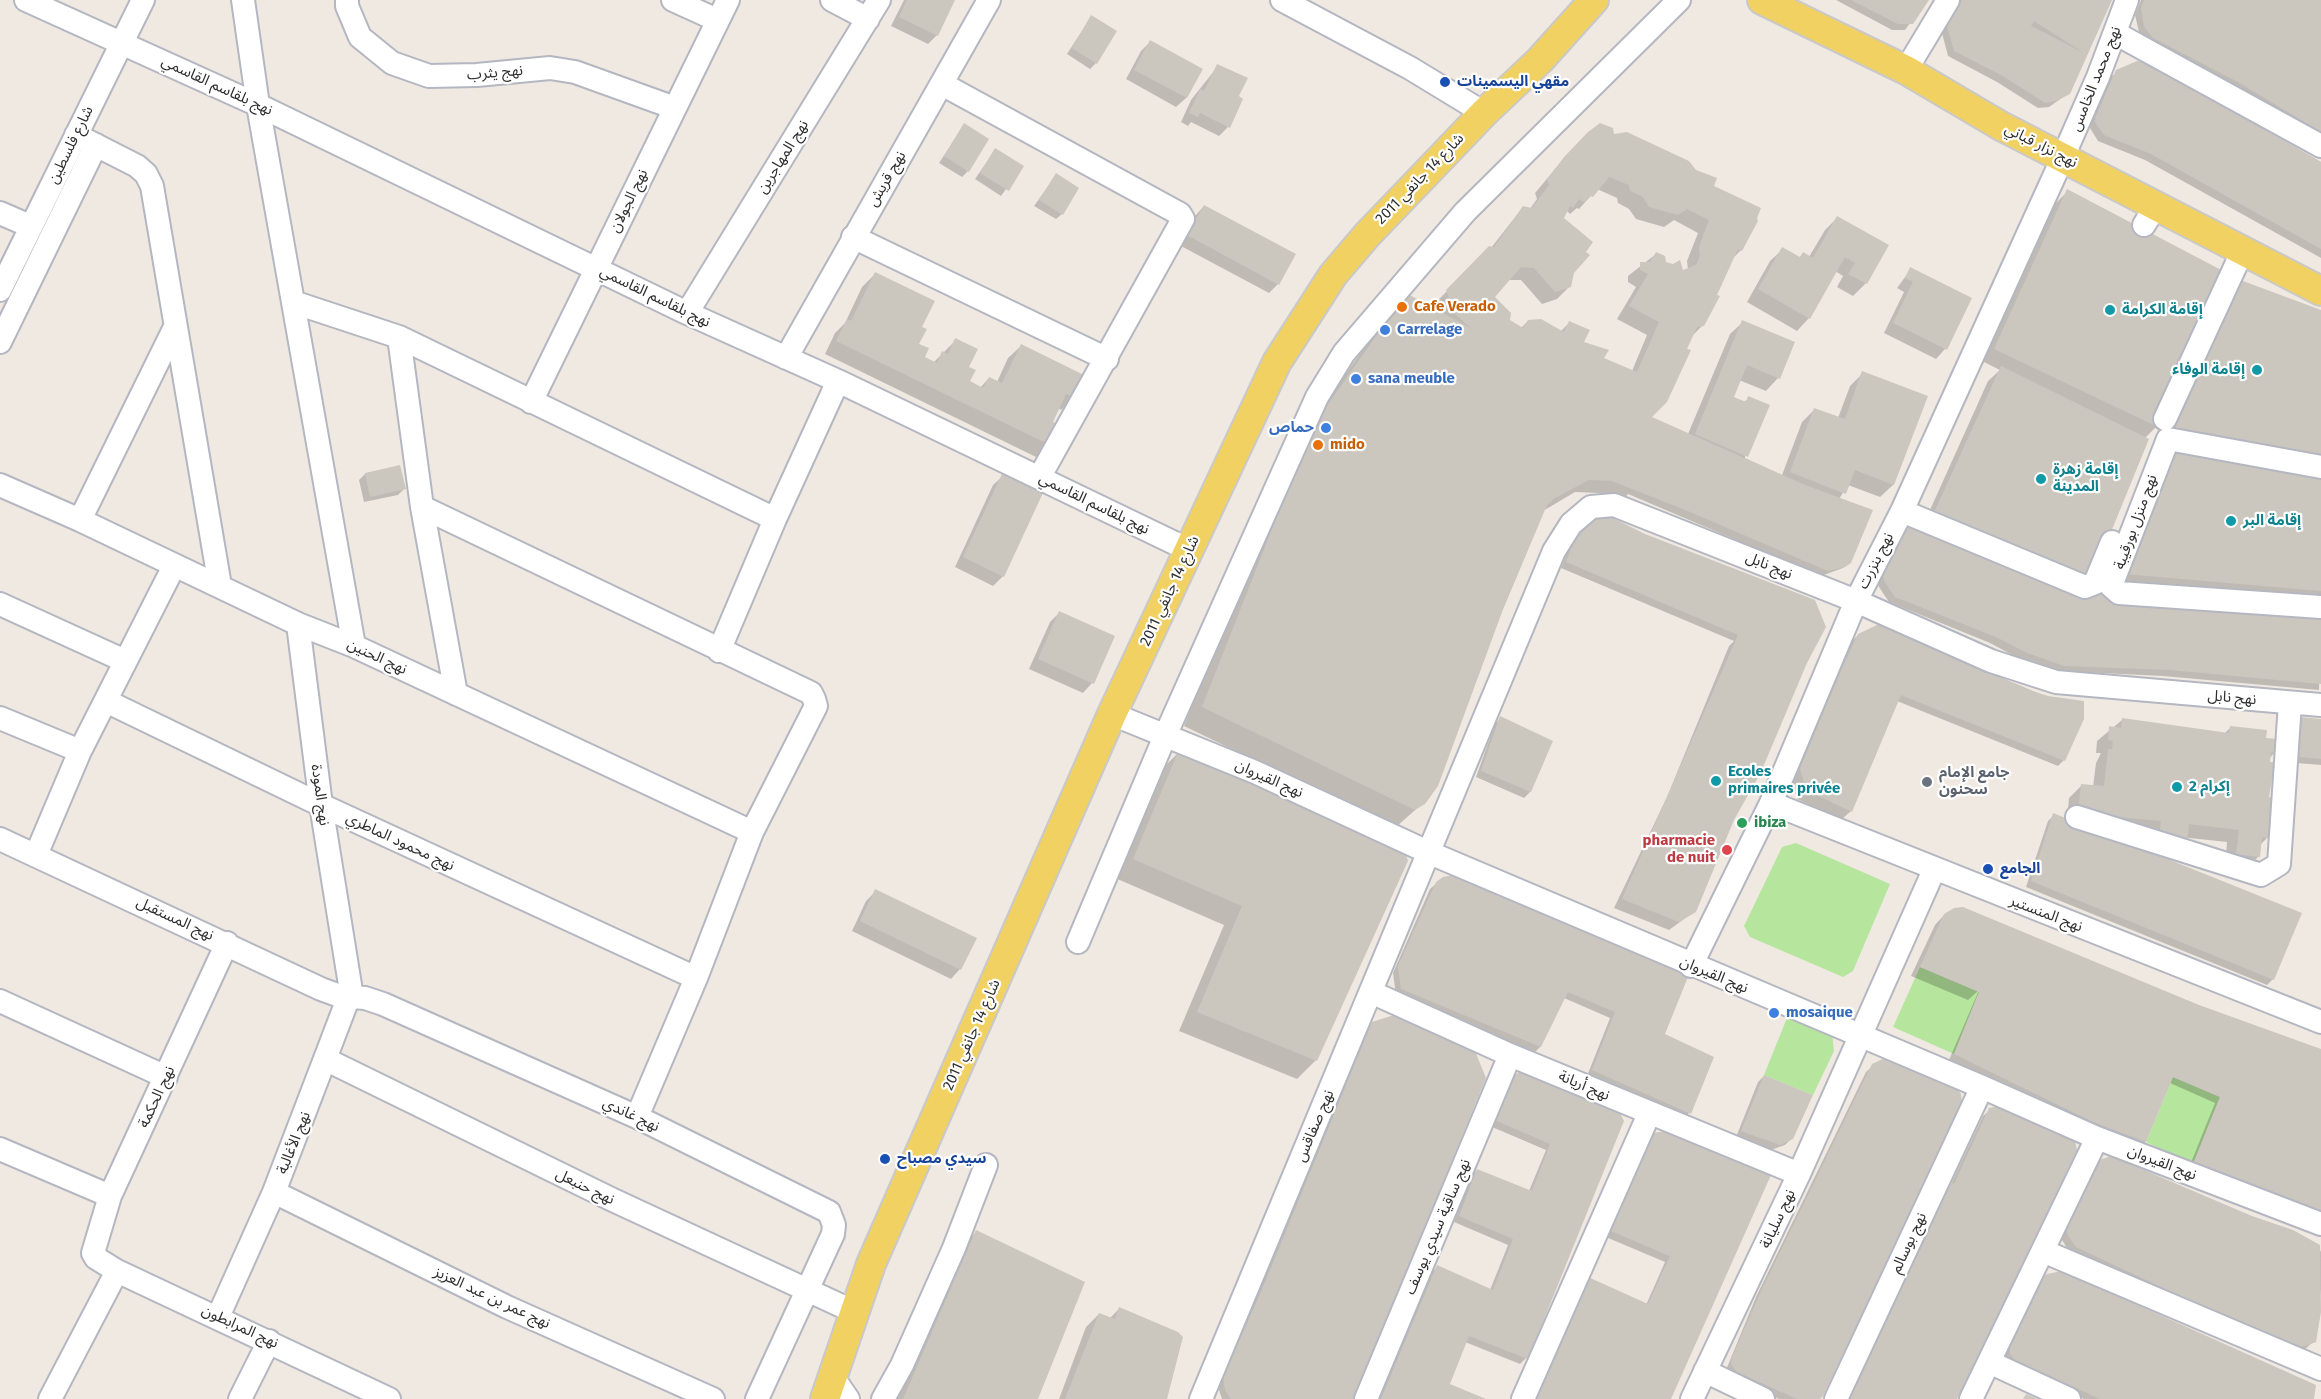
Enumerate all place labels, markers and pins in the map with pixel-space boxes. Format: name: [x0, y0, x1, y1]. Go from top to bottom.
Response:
place label: مقهي اليسمينات: [1457, 73, 1569, 91]
marker: مقهي اليسمينات: [1438, 75, 1452, 89]
place label: Cafe Verado: [1414, 298, 1496, 316]
marker: Cafe Verado: [1395, 300, 1409, 314]
place label: إقامة الكرامة: [2122, 301, 2203, 319]
marker: إقامة الكرامة: [2103, 303, 2117, 317]
place label: Carrelage: [1397, 321, 1462, 339]
marker: Carrelage: [1378, 323, 1392, 337]
place label: إقامة الوفاء: [2172, 361, 2245, 379]
marker: إقامة الوفاء: [2250, 363, 2264, 377]
place label: sana meuble: [1368, 370, 1455, 388]
marker: sana meuble: [1349, 372, 1363, 386]
place label: حماص: [1269, 419, 1314, 437]
marker: حماص: [1319, 421, 1333, 435]
place label: mido: [1330, 436, 1365, 454]
marker: mido: [1311, 438, 1325, 452]
place label: إقامة زهرة المدينة: [2053, 461, 2118, 496]
marker: إقامة زهرة المدينة: [2034, 472, 2048, 486]
place label: إقامة البر: [2243, 512, 2301, 530]
marker: إقامة البر: [2224, 514, 2238, 528]
place label: Ecoles primaires privée: [1728, 763, 1840, 798]
place label: جامع الإمام سحنون: [1939, 764, 2009, 799]
marker: Ecoles primaires privée: [1709, 774, 1723, 788]
marker: جامع الإمام سحنون: [1920, 775, 1934, 789]
place label: إكرام 2: [2189, 778, 2230, 796]
marker: إكرام 2: [2170, 780, 2184, 794]
place label: ibiza: [1754, 814, 1786, 832]
marker: ibiza: [1735, 816, 1749, 830]
place label: pharmacie de nuit: [1643, 832, 1715, 867]
marker: pharmacie de nuit: [1720, 843, 1734, 857]
place label: الجامع: [2000, 860, 2040, 878]
marker: الجامع: [1981, 862, 1995, 876]
place label: mosaique: [1786, 1004, 1853, 1022]
marker: mosaique: [1767, 1006, 1781, 1020]
place label: سيدي مصباح: [897, 1150, 986, 1168]
marker: سيدي مصباح: [878, 1152, 892, 1166]

